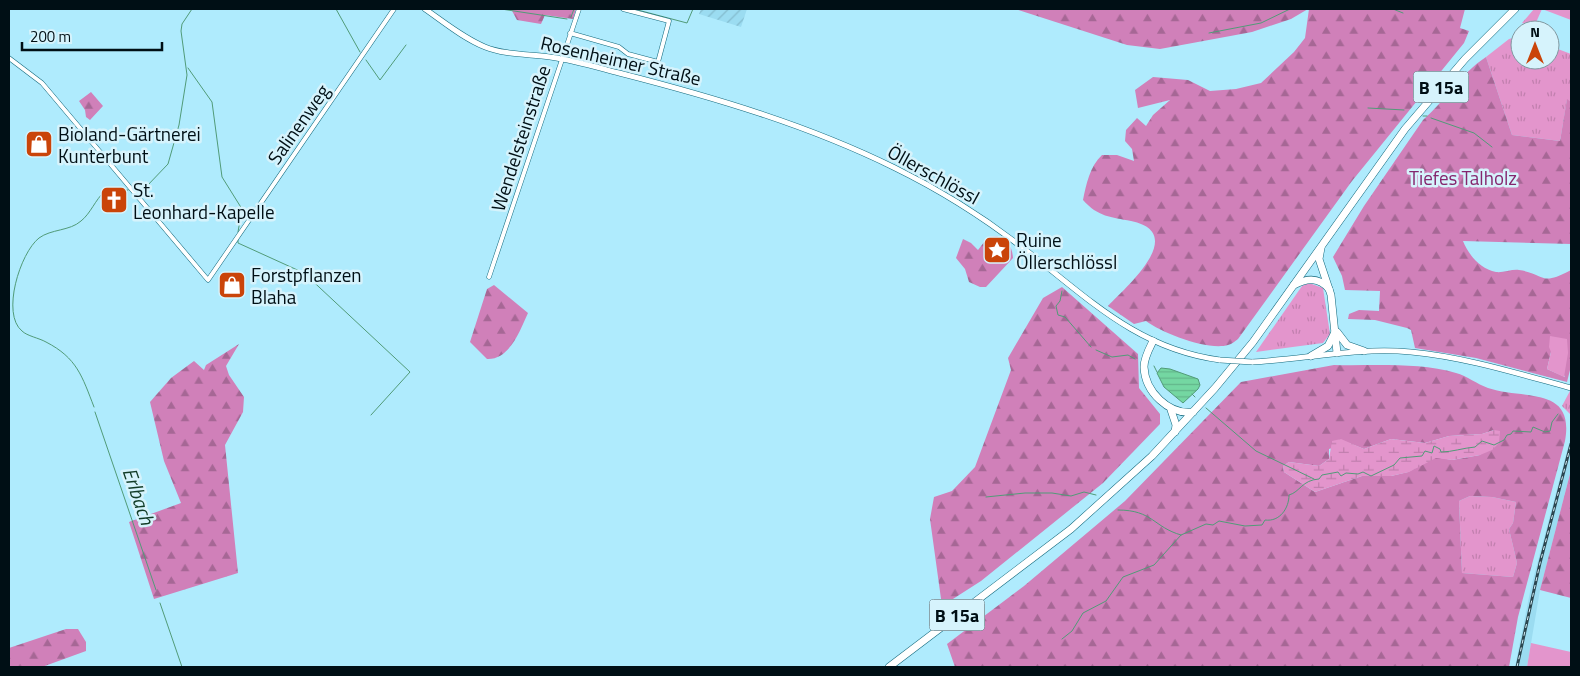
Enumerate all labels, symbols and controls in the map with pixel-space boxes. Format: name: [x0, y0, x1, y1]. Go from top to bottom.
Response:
scale bar: [22, 20, 162, 52]
north arrow: [1510, 20, 1560, 70]
text: N: [1530, 21, 1540, 42]
text: 200 m: [30, 25, 71, 48]
street label: Rosenheimer Straße: [538, 27, 704, 93]
street label: Wendelsteinstraße: [483, 61, 557, 215]
road number: B 15a: [1414, 72, 1468, 102]
street label: Salinenweg: [260, 78, 336, 170]
place label: Bioland-Gärtnerei Kunterbunt: [58, 119, 201, 170]
shop icon: Bioland-Gärtnerei Kunterbunt: [24, 129, 54, 159]
street label: Öllerschlössl: [883, 137, 985, 211]
park label: Tiefes Talholz: [1409, 163, 1517, 192]
place label: St. Leonhard-Kapelle: [133, 175, 275, 226]
church icon: St. Leonhard-Kapelle: [99, 185, 129, 215]
place label: Ruine Öllerschlössl: [1016, 225, 1117, 276]
place icon: Ruine Öllerschlössl: [982, 235, 1012, 265]
place label: Forstpflanzen Blaha: [251, 260, 362, 311]
shop icon: Forstpflanzen Blaha: [217, 270, 247, 300]
water label: Erlbach: [115, 463, 164, 530]
road number: B 15a: [930, 600, 984, 630]

